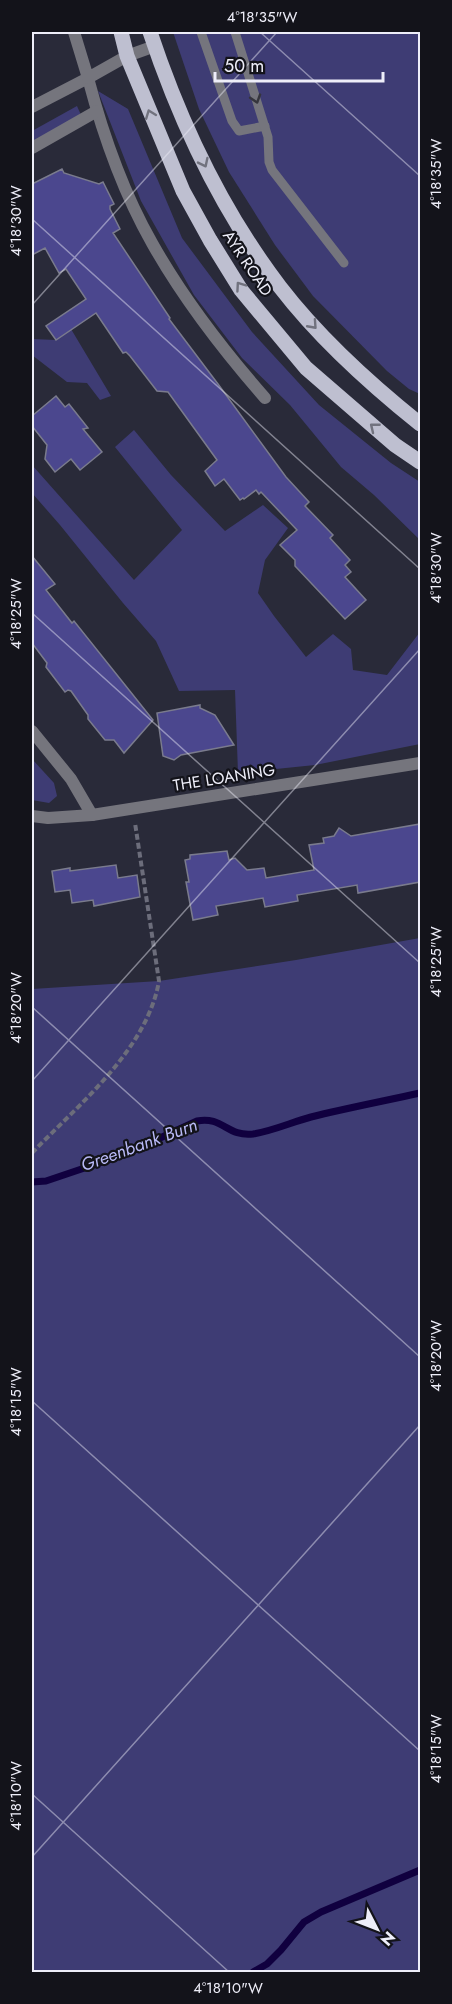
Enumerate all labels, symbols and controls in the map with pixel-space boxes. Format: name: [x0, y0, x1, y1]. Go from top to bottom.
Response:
text: 4°18'35"W: [227, 6, 297, 28]
scale bar: [215, 45, 383, 83]
text: 50 m: [224, 53, 264, 79]
one-way arrow: [249, 93, 262, 104]
one-way arrow: [145, 109, 157, 120]
text: 4°18'35"W: [425, 139, 447, 209]
one-way arrow: [197, 157, 209, 168]
text: 4°18'30"W: [5, 185, 27, 257]
street label: AYR ROAD: [217, 226, 278, 301]
one-way arrow: [236, 282, 247, 293]
one-way arrow: [305, 317, 316, 328]
one-way arrow: [370, 423, 381, 434]
text: 4°18'30"W: [425, 532, 447, 604]
text: 4°18'25"W: [5, 578, 27, 649]
street label: THE LOANING: [171, 758, 277, 797]
text: 4°18'25"W: [425, 926, 447, 997]
text: 4°18'20"W: [5, 972, 27, 1044]
water label: Greenbank Burn: [77, 1112, 201, 1178]
text: 4°18'20"W: [425, 1320, 447, 1392]
text: 4°18'15"W: [5, 1367, 27, 1437]
text: 4°18'15"W: [425, 1714, 447, 1784]
text: 4°18'10"W: [5, 1761, 27, 1831]
north arrow: [347, 1899, 407, 1959]
text: N: [375, 1926, 401, 1951]
text: 4°18'10"W: [193, 1977, 263, 1999]

